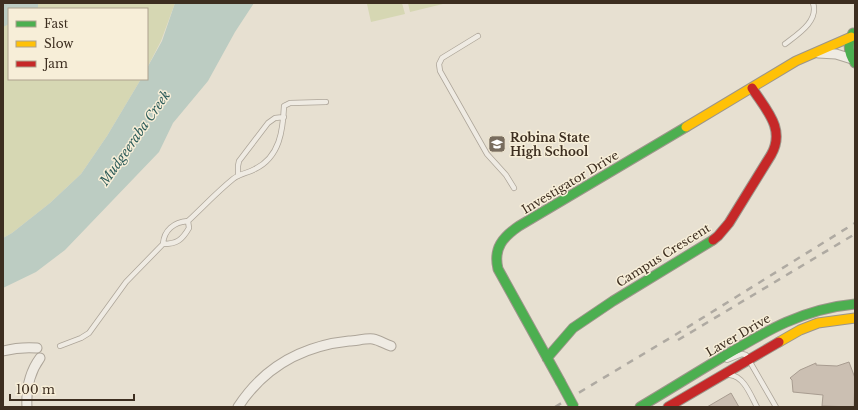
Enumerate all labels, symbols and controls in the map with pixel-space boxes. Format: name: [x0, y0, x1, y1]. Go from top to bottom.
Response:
legend: [8, 8, 148, 80]
text: Fast: [44, 16, 69, 31]
text: Slow: [44, 36, 74, 51]
text: Jam: [42, 56, 68, 71]
water label: Mudgeeraba Creek: [95, 87, 174, 189]
place label: Robina State High School: [510, 130, 590, 159]
school or university icon: Robina State High School: [487, 134, 507, 154]
street label: Investigator Drive: [519, 147, 621, 217]
street label: Campus Crescent: [613, 220, 713, 290]
street label: Laver Drive: [703, 310, 773, 360]
scale bar: [10, 376, 134, 402]
text: 100 m: [16, 382, 55, 397]

